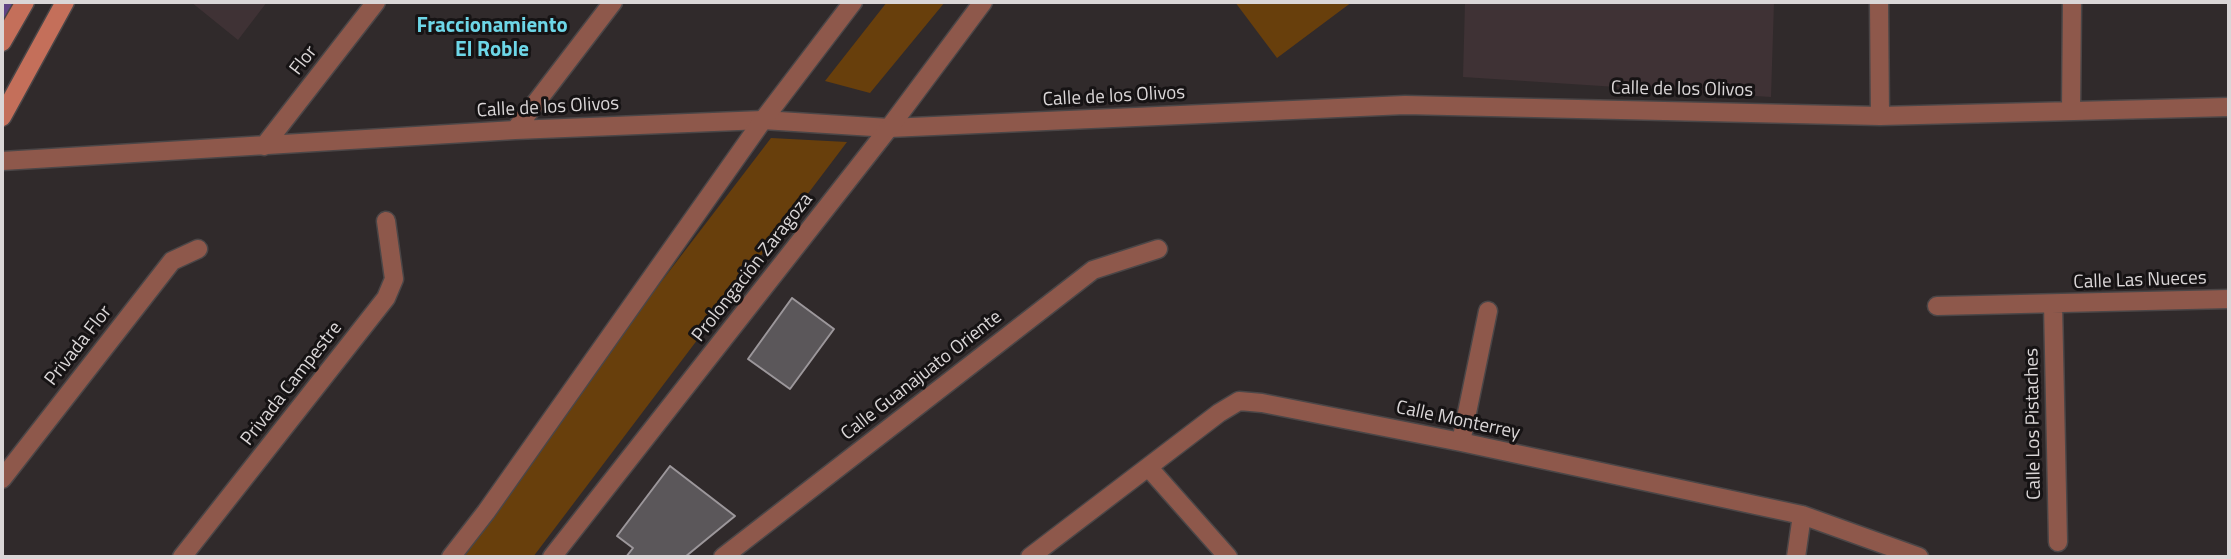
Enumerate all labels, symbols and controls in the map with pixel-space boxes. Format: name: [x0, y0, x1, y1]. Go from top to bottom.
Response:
district label: Fraccionamiento El Roble: [416, 14, 568, 64]
street label: Flor: [285, 42, 323, 80]
street label: Calle de los Olivos: [1611, 77, 1753, 103]
street label: Calle de los Olivos: [1042, 82, 1186, 112]
street label: Calle de los Olivos: [476, 93, 620, 123]
street label: Prolongación Zaragoza: [688, 189, 818, 347]
street label: Calle Las Nueces: [2073, 267, 2207, 295]
street label: Privada Flor: [41, 301, 117, 391]
street label: Calle Guanajuato Oriente: [837, 306, 1007, 446]
street label: Privada Campestre: [237, 317, 347, 451]
street label: Calle Los Pistaches: [2021, 348, 2047, 500]
street label: Calle Monterrey: [1394, 397, 1522, 445]

